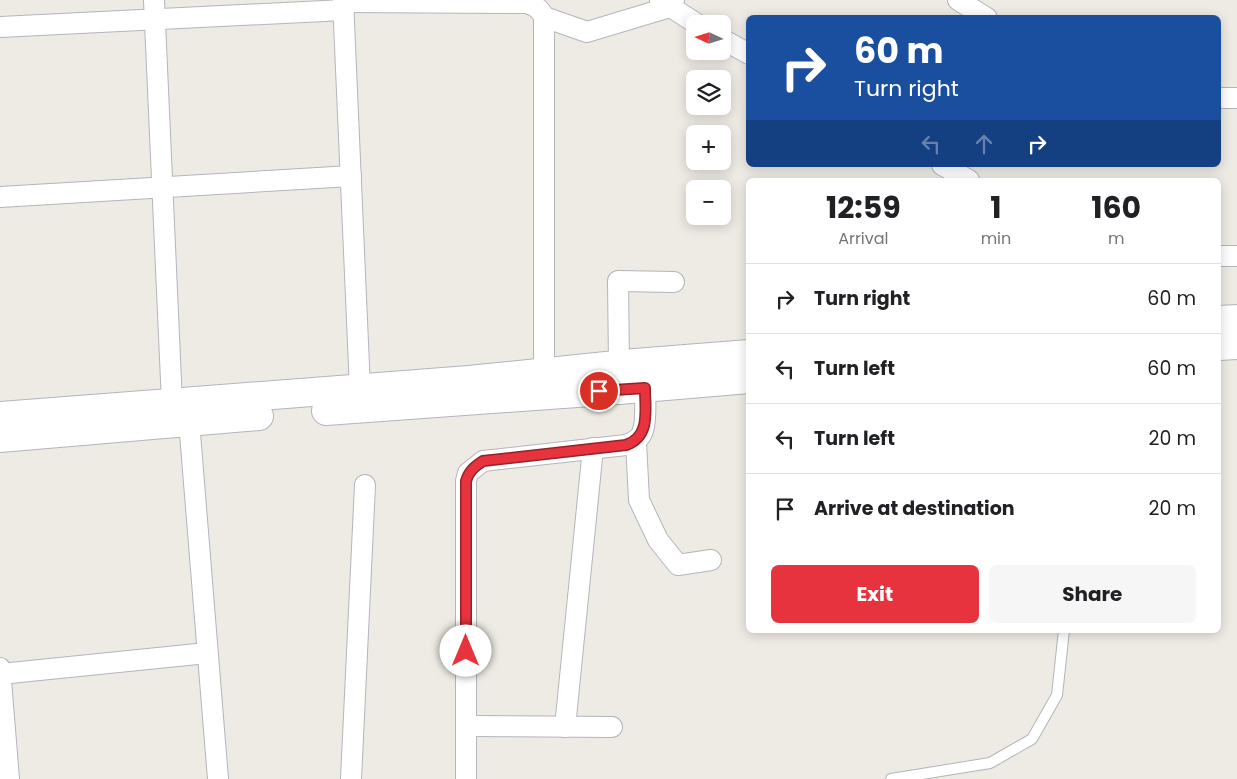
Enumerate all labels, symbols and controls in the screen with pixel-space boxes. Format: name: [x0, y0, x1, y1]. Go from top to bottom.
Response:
north arrow: [686, 15, 731, 60]
map controls: [686, 15, 731, 225]
text: 60 m: [854, 26, 944, 75]
icon: right: [771, 35, 836, 100]
button: layers: [686, 70, 731, 115]
text: Turn right: [854, 73, 959, 104]
button: +: [686, 125, 731, 170]
icon: left: [917, 130, 945, 158]
icon: ahead: [970, 130, 998, 158]
icon: right: [1023, 130, 1051, 158]
button: −: [686, 180, 731, 225]
text: 12:59: [826, 186, 901, 229]
text: 1: [990, 186, 1002, 229]
text: 160: [1091, 186, 1141, 229]
text: Arrival: [838, 227, 889, 250]
text: min: [981, 227, 1011, 250]
text: m: [1108, 227, 1124, 250]
icon: right: [771, 285, 799, 313]
text: Turn right: [814, 285, 910, 312]
text: 60 m: [1147, 285, 1196, 312]
icon: left: [771, 355, 799, 383]
text: Turn left: [814, 355, 895, 382]
text: 60 m: [1147, 355, 1196, 382]
pin: [578, 370, 620, 412]
icon: arrive: [585, 377, 613, 405]
icon: left: [771, 425, 799, 453]
text: Turn left: [814, 425, 895, 452]
text: 20 m: [1148, 425, 1196, 452]
icon: arrive: [771, 495, 799, 523]
text: Arrive at destination: [814, 495, 1015, 522]
text: 20 m: [1148, 495, 1196, 522]
button: Exit: [771, 565, 979, 623]
button: Share: [989, 565, 1196, 623]
position arrow: [439, 624, 491, 676]

